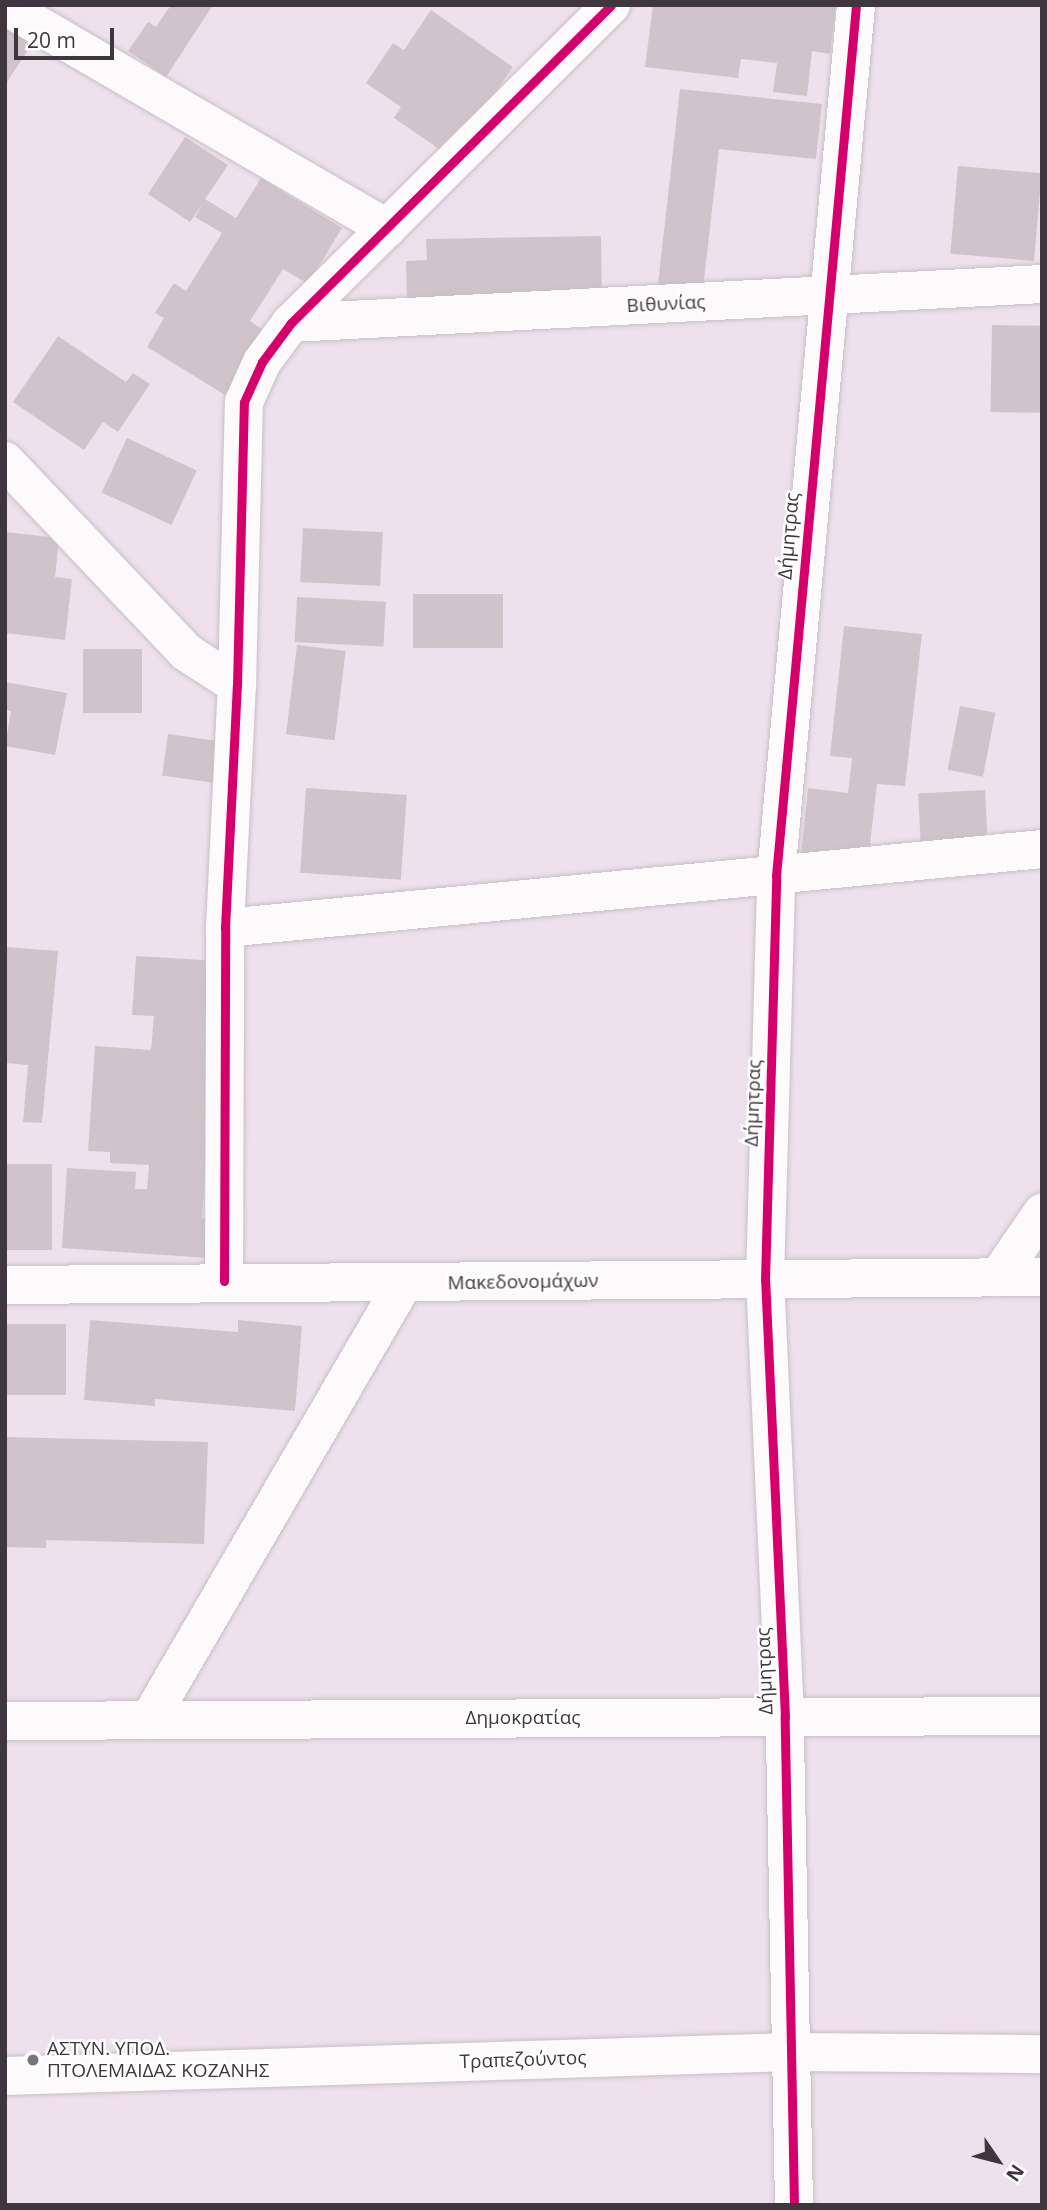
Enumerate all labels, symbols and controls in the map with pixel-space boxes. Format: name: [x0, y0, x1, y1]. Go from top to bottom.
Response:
scale bar: [18, 14, 117, 58]
text: 20 m: [27, 26, 76, 54]
street label: Βιθυνίας: [626, 291, 706, 317]
street label: Δήμητρας: [774, 492, 804, 580]
street label: Δήμητρας: [740, 1059, 766, 1147]
street label: Μακεδονομάχων: [447, 1269, 599, 1295]
street label: Δήμητρας: [752, 1627, 778, 1715]
street label: Δημοκρατίας: [465, 1707, 581, 1729]
place label: ΑΣΤΥΝ. ΥΠΟΔ. ΠΤΟΛΕΜΑΙΔΑΣ ΚΟΖΑΝΗΣ: [47, 2038, 270, 2082]
street label: Τραπεζούντος: [459, 2046, 587, 2074]
marker: ΑΣΤΥΝ. ΥΠΟΔ. ΠΤΟΛΕΜΑΙΔΑΣ ΚΟΖΑΝΗΣ: [25, 2052, 41, 2068]
north arrow: [963, 2126, 1033, 2196]
text: N: [1000, 2159, 1030, 2187]

